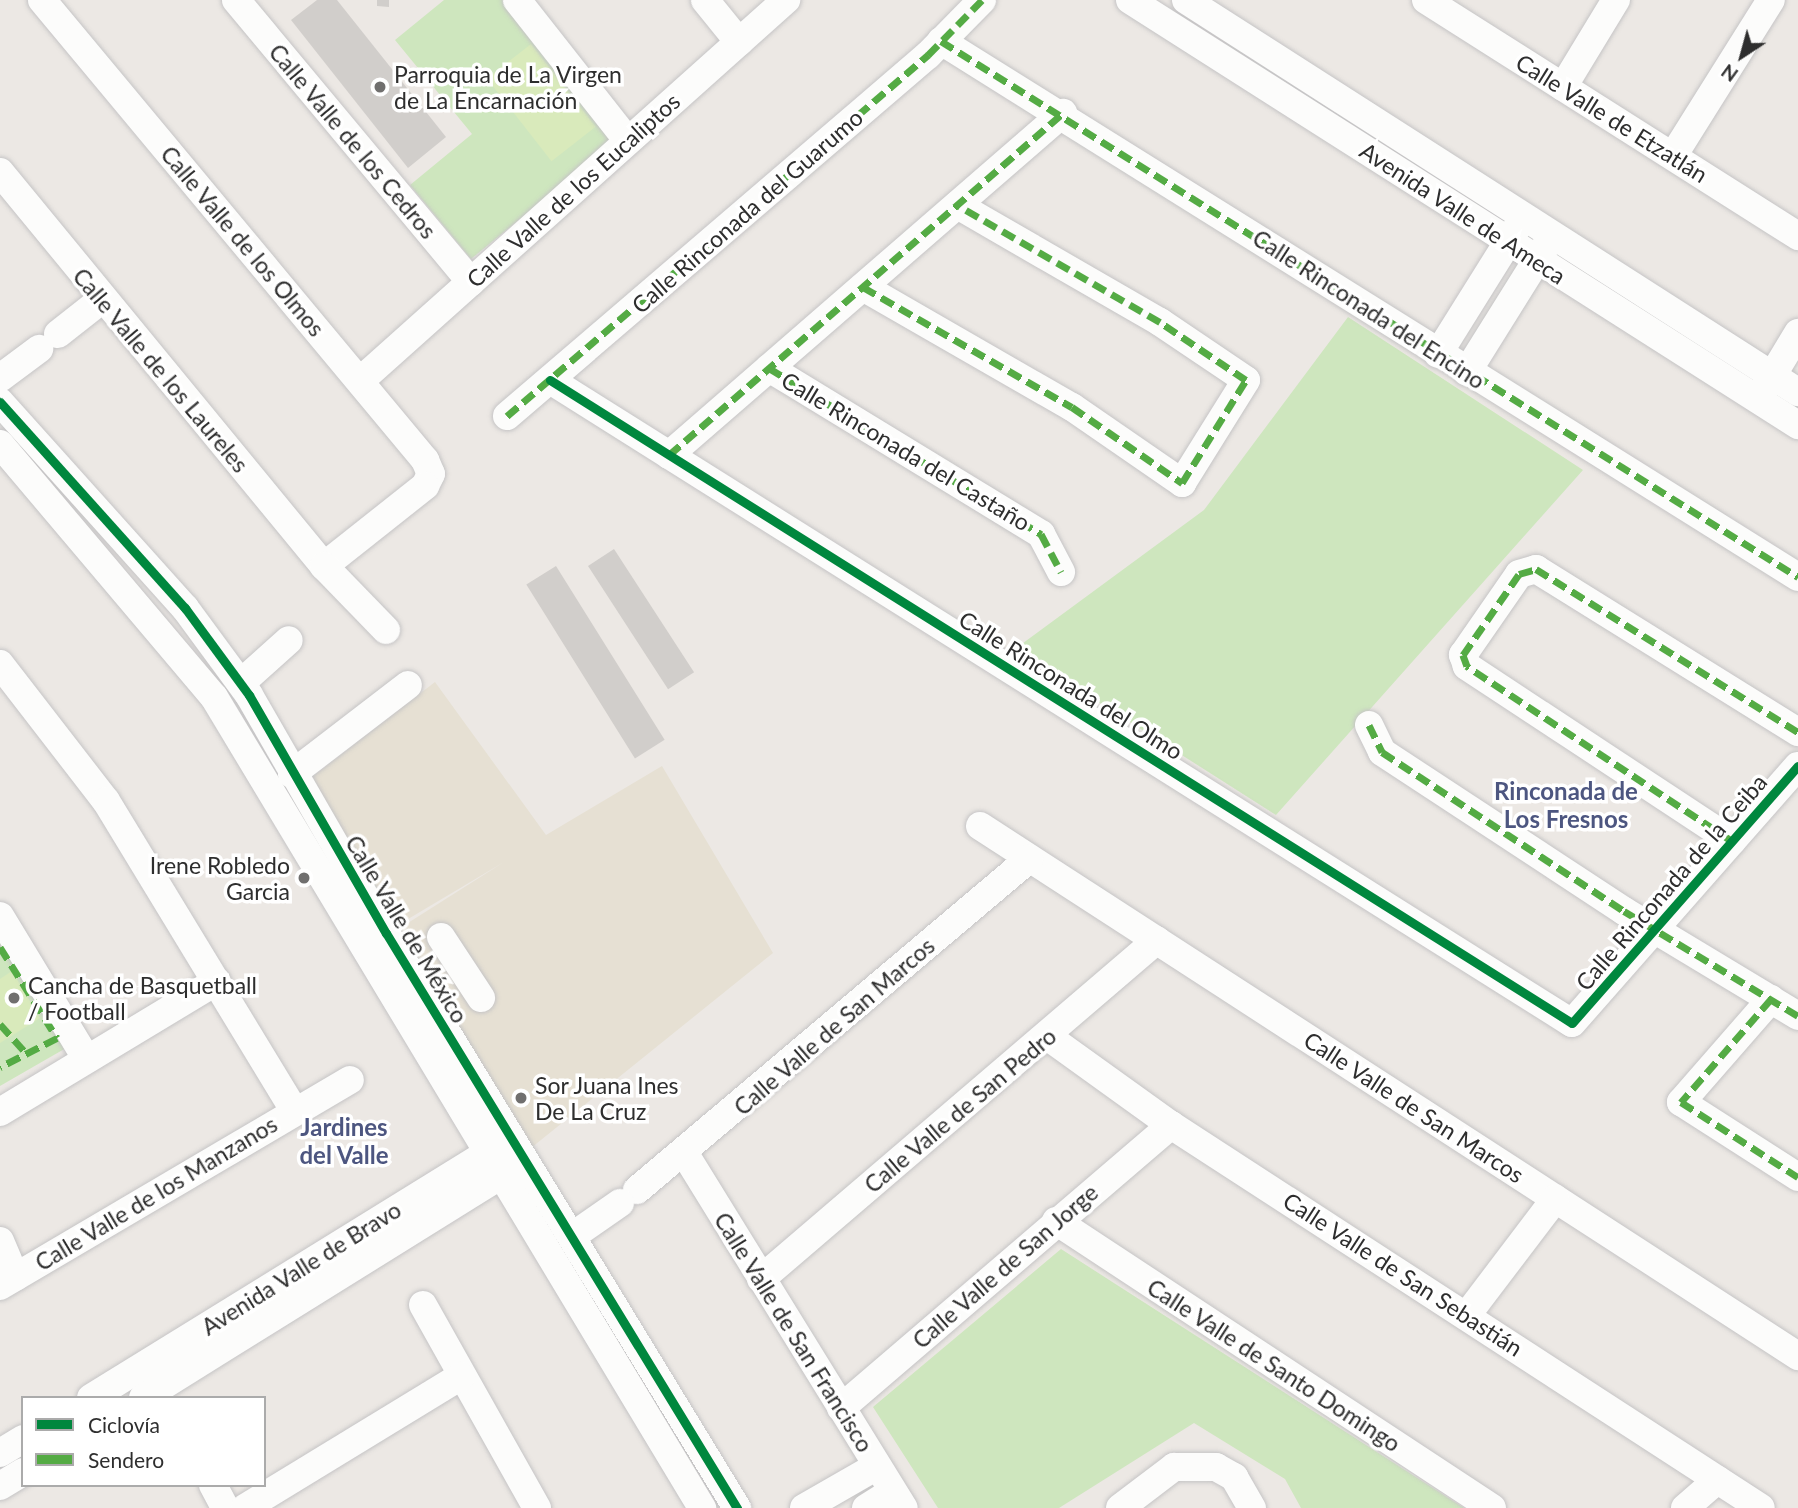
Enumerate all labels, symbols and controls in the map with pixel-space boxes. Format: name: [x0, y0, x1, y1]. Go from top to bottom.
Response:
north arrow: [1707, 21, 1777, 91]
street label: Calle Valle de los Cedros: [263, 38, 443, 244]
street label: Calle Valle de Etzatlán: [1511, 48, 1713, 188]
place label: Parroquia de La Virgen de La Encarnación: [394, 60, 623, 114]
text: N: [1717, 60, 1742, 87]
marker: Parroquia de La Virgen de La Encarnación: [372, 79, 388, 95]
street label: Calle Valle de los Eucaliptos: [460, 87, 686, 293]
street label: Calle Rinconada del Guarumo: [626, 103, 868, 319]
street label: Avenida Valle de Ameca: [1354, 136, 1572, 290]
street label: Calle Valle de los Olmos: [155, 140, 331, 342]
street label: Calle Rinconada del Encino: [1248, 224, 1490, 394]
street label: Calle Valle de los Laureles: [67, 262, 255, 478]
street label: Calle Rinconada del Castaño: [777, 366, 1035, 536]
street label: Calle Rinconada del Olmo: [954, 605, 1188, 765]
street label: Calle Rinconada de la Ceiba: [1570, 768, 1772, 996]
district label: Rinconada de Los Fresnos: [1494, 777, 1638, 833]
street label: Calle Valle de México: [340, 830, 474, 1028]
place label: Irene Robledo Garcia: [150, 851, 290, 905]
marker: Irene Robledo Garcia: [296, 870, 312, 886]
street label: Calle Valle de San Marcos: [728, 931, 940, 1121]
place label: Cancha de Basquetball / Football: [28, 971, 257, 1025]
marker: Cancha de Basquetball / Football: [6, 990, 22, 1006]
street label: Calle Valle de San Pedro: [858, 1022, 1062, 1198]
street label: Calle Valle de San Marcos: [1299, 1025, 1529, 1189]
place label: Sor Juana Ines De La Cruz: [535, 1071, 680, 1125]
marker: Sor Juana Ines De La Cruz: [513, 1090, 529, 1106]
street label: Calle Valle de los Manzanos: [30, 1110, 282, 1276]
district label: Jardines del Valle: [299, 1113, 389, 1169]
street label: Calle Valle de San Jorge: [906, 1178, 1104, 1354]
street label: Calle Valle de San Sebastián: [1278, 1186, 1528, 1362]
street label: Avenida Valle de Bravo: [196, 1195, 406, 1341]
street label: Calle Valle de San Francisco: [709, 1207, 879, 1457]
street label: Calle Valle de Santo Domingo: [1142, 1273, 1406, 1457]
legend: [21, 1396, 266, 1487]
text: Ciclovía: [88, 1412, 160, 1437]
text: Sendero: [88, 1447, 164, 1472]

